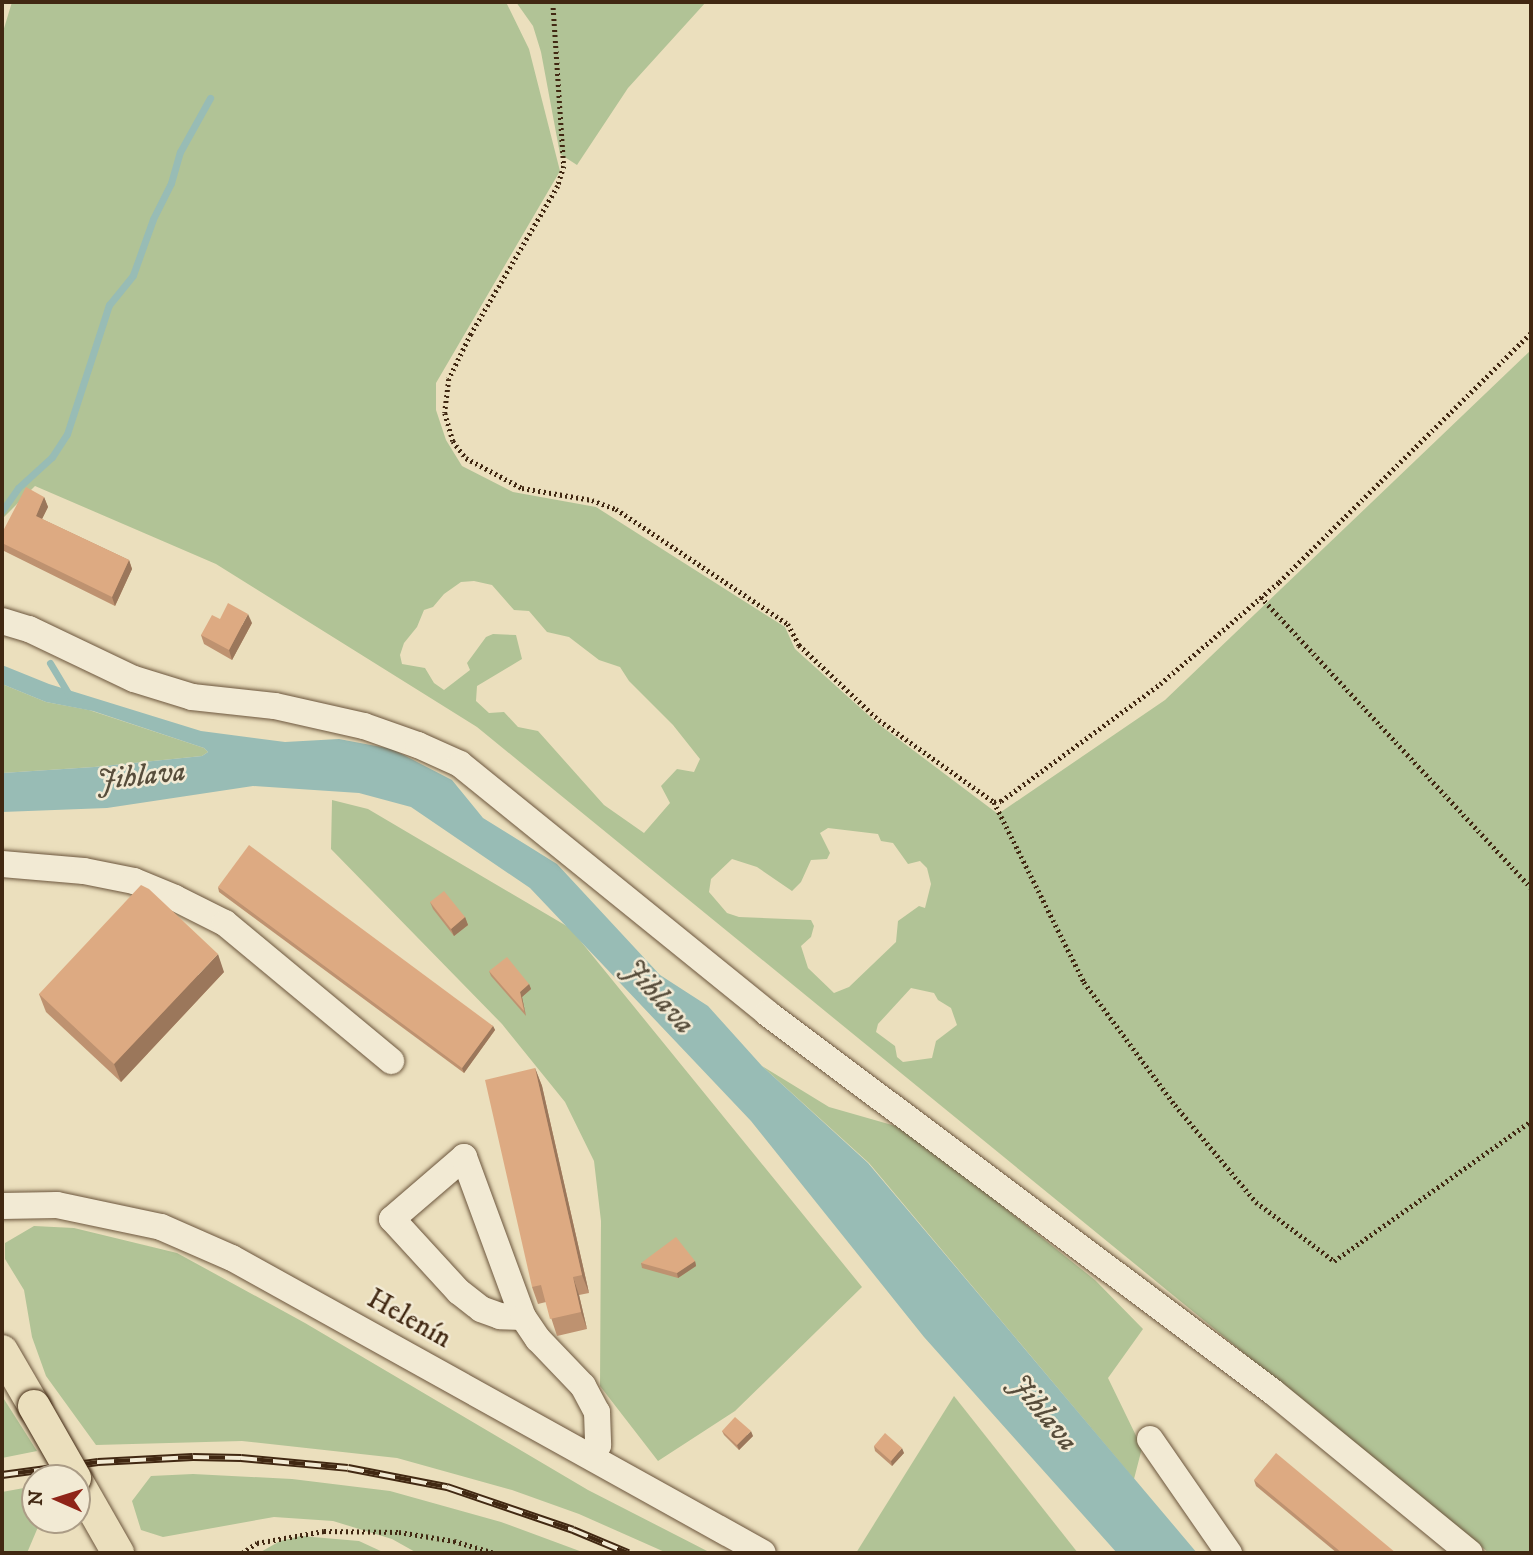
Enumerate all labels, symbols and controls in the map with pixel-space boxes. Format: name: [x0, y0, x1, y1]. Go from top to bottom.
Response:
water label: Jihlava: [94, 754, 188, 800]
water label: Jihlava: [615, 952, 701, 1042]
street label: Helenín: [361, 1282, 457, 1356]
water label: Jihlava: [1001, 1367, 1085, 1459]
north arrow: [21, 1464, 91, 1534]
text: N: [25, 1490, 48, 1506]

